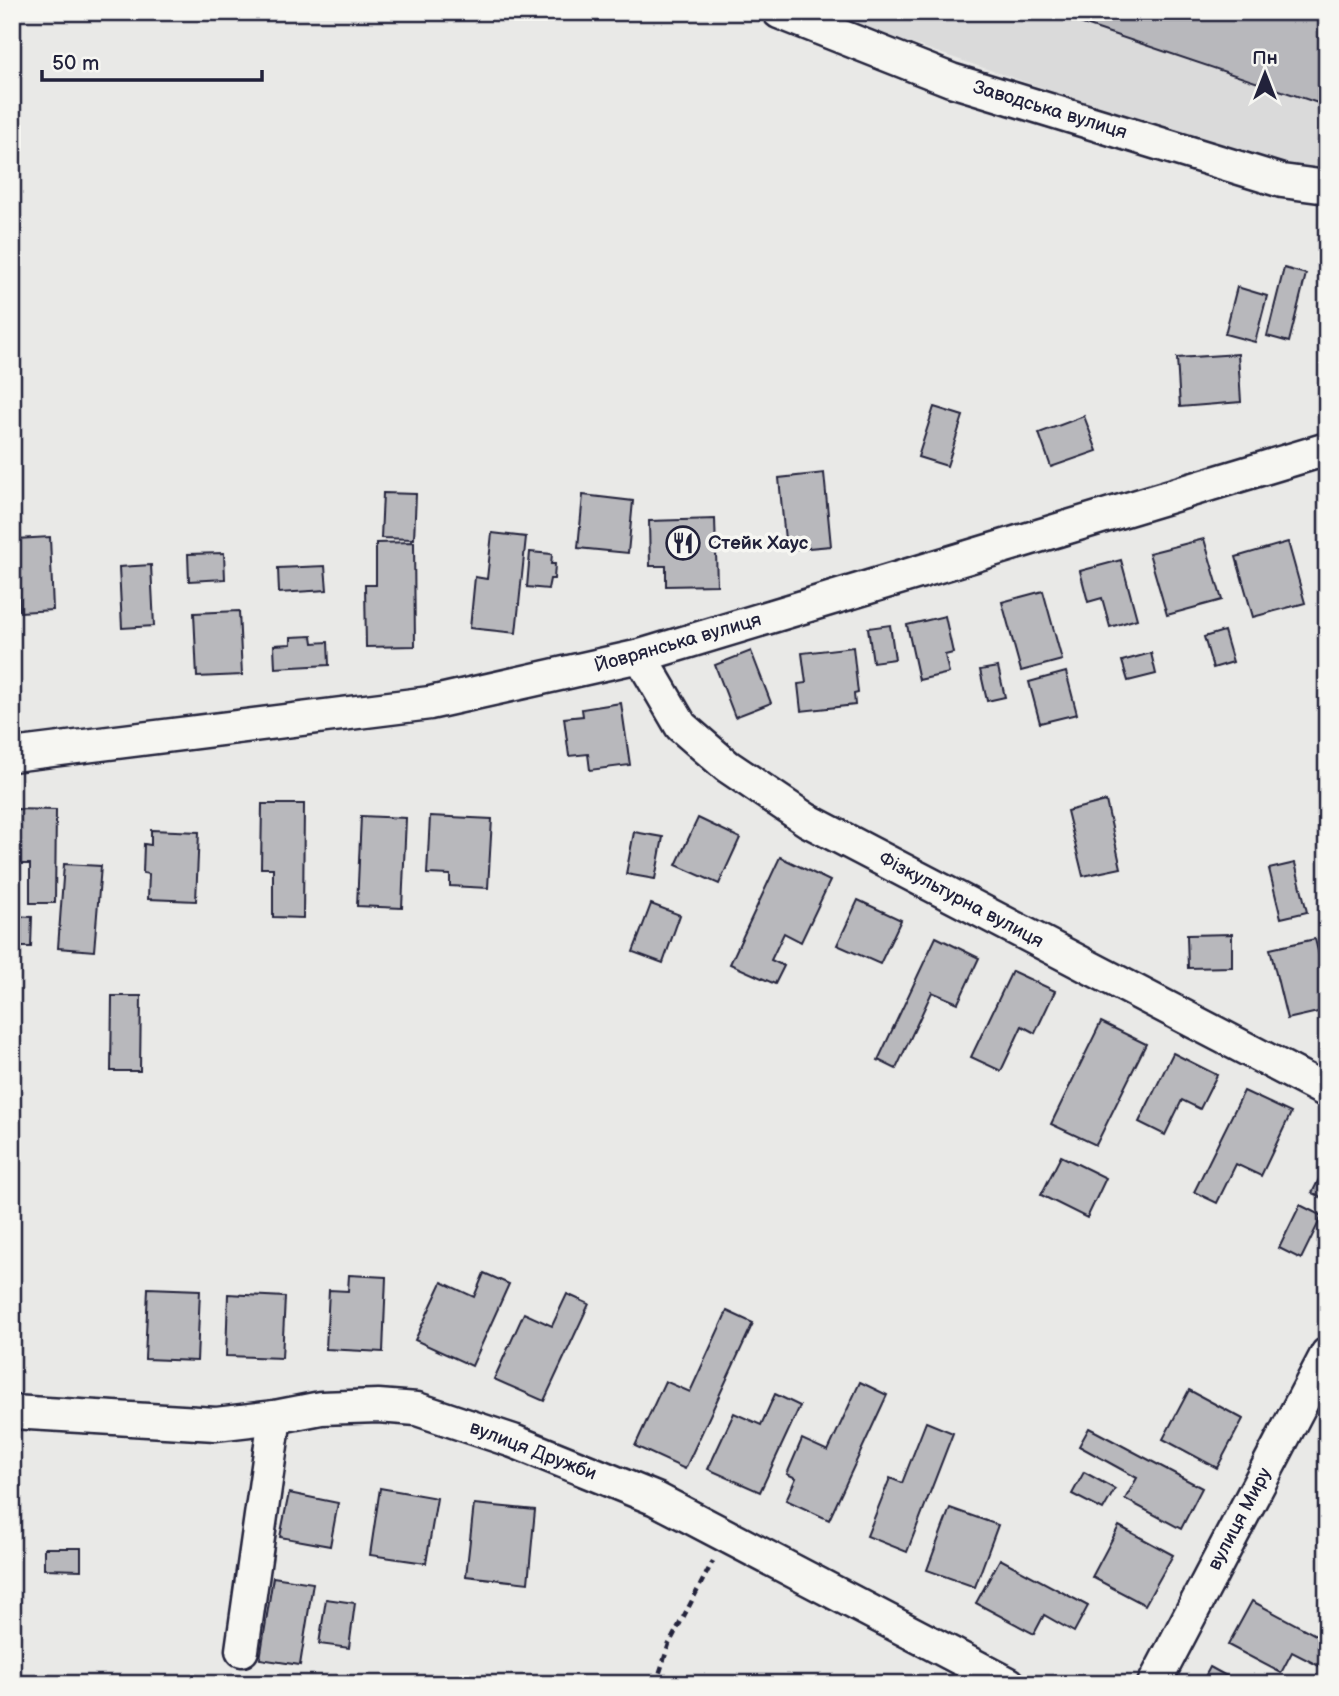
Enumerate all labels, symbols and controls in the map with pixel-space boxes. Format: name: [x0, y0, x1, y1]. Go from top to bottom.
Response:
scale bar: [42, 38, 262, 82]
north arrow: [1230, 38, 1300, 108]
text: Пн: [1252, 47, 1278, 70]
text: 50 m: [52, 51, 99, 76]
street label: Заводська вулиця: [970, 76, 1130, 144]
restaurant icon: Стейк Хаус: [664, 524, 702, 562]
place label: Стейк Хаус: [708, 532, 809, 555]
street label: Йоврянська вулиця: [592, 608, 764, 678]
street label: Фізкультурна вулиця: [875, 847, 1047, 953]
street label: вулиця Дружби: [466, 1416, 600, 1486]
street label: вулиця Миру: [1203, 1464, 1277, 1574]

